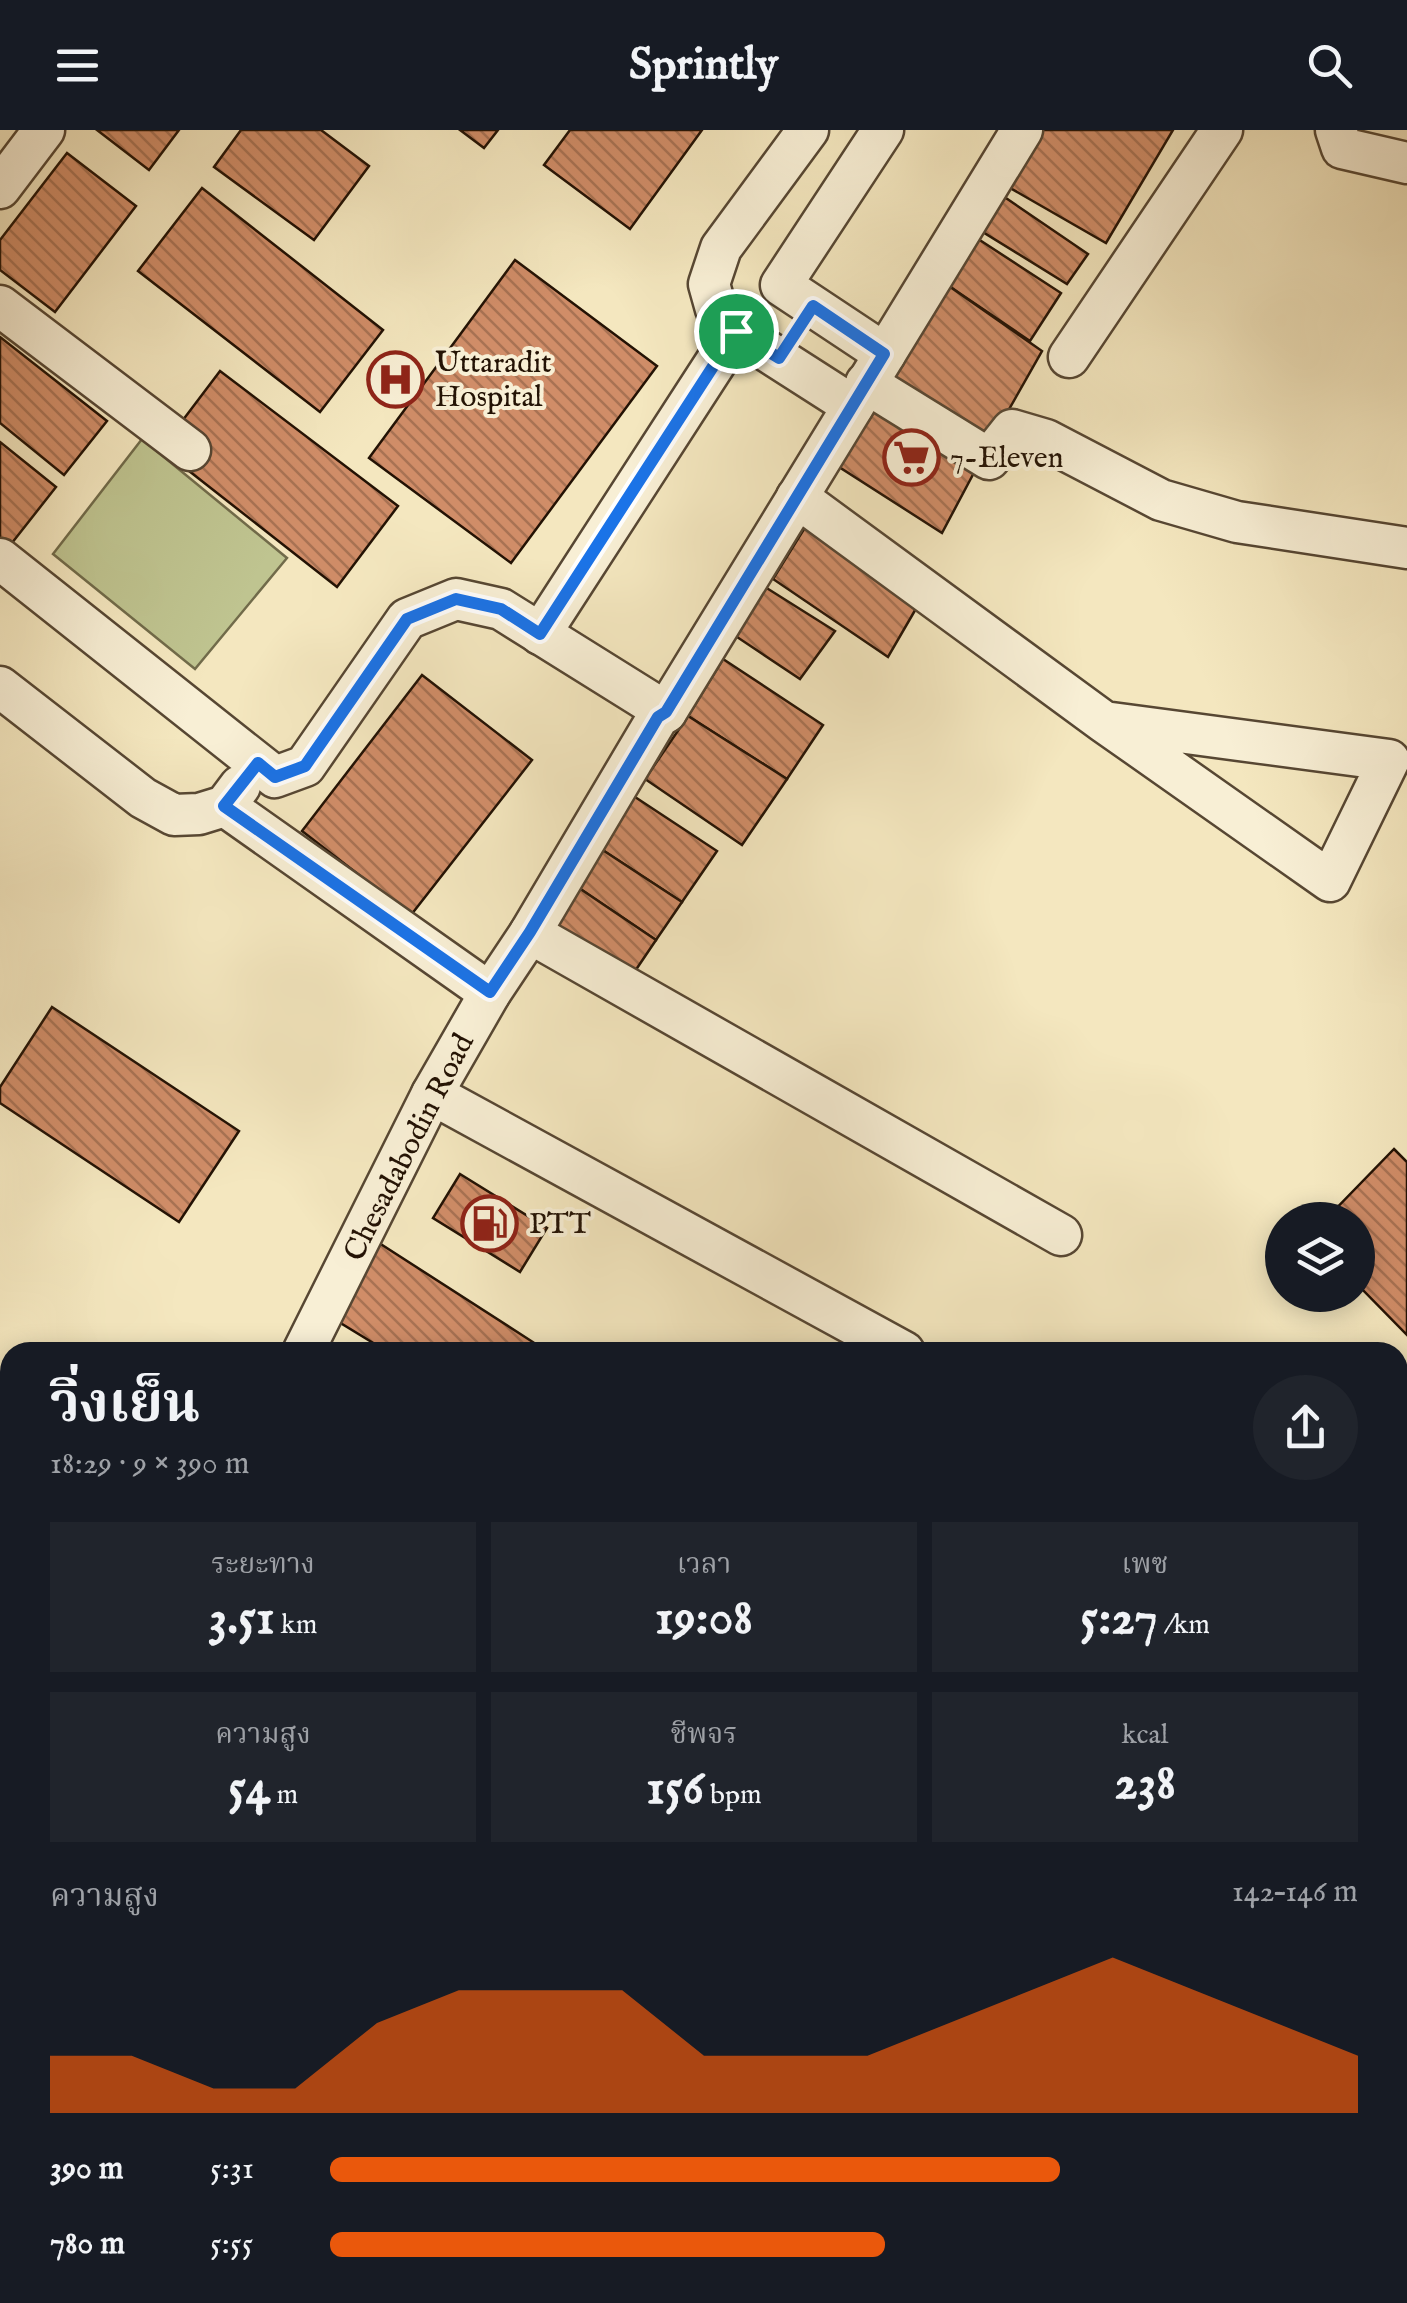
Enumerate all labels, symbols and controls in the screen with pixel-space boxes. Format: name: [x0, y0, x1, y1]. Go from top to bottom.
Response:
text: Sprintly: [629, 37, 778, 94]
icon: menu: [50, 38, 105, 93]
icon: search: [1302, 38, 1357, 93]
pin: [694, 289, 779, 374]
icon: arrive: [709, 304, 764, 359]
place label: Uttaradit Hospital: [435, 345, 551, 417]
hospital icon: Uttaradit Hospital: [366, 349, 426, 409]
supermarket icon: 7-Eleven: [881, 427, 941, 487]
place label: 7-Eleven: [950, 440, 1064, 478]
street label: Chesadabodin Road: [336, 1027, 484, 1268]
fuel station icon: PTT: [460, 1193, 520, 1253]
map controls: [1265, 1202, 1375, 1312]
button: layers: [1265, 1202, 1375, 1312]
place label: PTT: [529, 1206, 591, 1244]
text: วิ่งเย็น: [50, 1371, 200, 1441]
button: share: [1253, 1375, 1358, 1480]
text: 18:29 · 9 × 390 m: [50, 1444, 249, 1485]
text: ระยะทาง: [211, 1548, 315, 1583]
text: เวลา: [677, 1548, 731, 1583]
text: เพซ: [1122, 1548, 1168, 1583]
text: 3.51: [209, 1588, 275, 1651]
text: 19:08: [655, 1588, 753, 1651]
text: 5:27: [1080, 1588, 1158, 1651]
text: km: [275, 1608, 317, 1643]
text: /km: [1158, 1608, 1210, 1643]
text: ความสูง: [215, 1718, 311, 1753]
text: ชีพจร: [671, 1718, 737, 1753]
text: kcal: [1122, 1718, 1168, 1753]
text: 238: [1114, 1753, 1176, 1816]
text: 54: [228, 1758, 270, 1821]
text: 156: [646, 1758, 704, 1821]
text: m: [270, 1778, 298, 1813]
text: bpm: [704, 1778, 762, 1813]
text: 142–146 m: [1232, 1872, 1358, 1913]
text: ความสูง: [50, 1877, 159, 1918]
text: 390 m: [50, 2149, 123, 2190]
text: 5:31: [210, 2149, 254, 2190]
text: 780 m: [50, 2224, 125, 2265]
text: 5:55: [210, 2224, 253, 2265]

